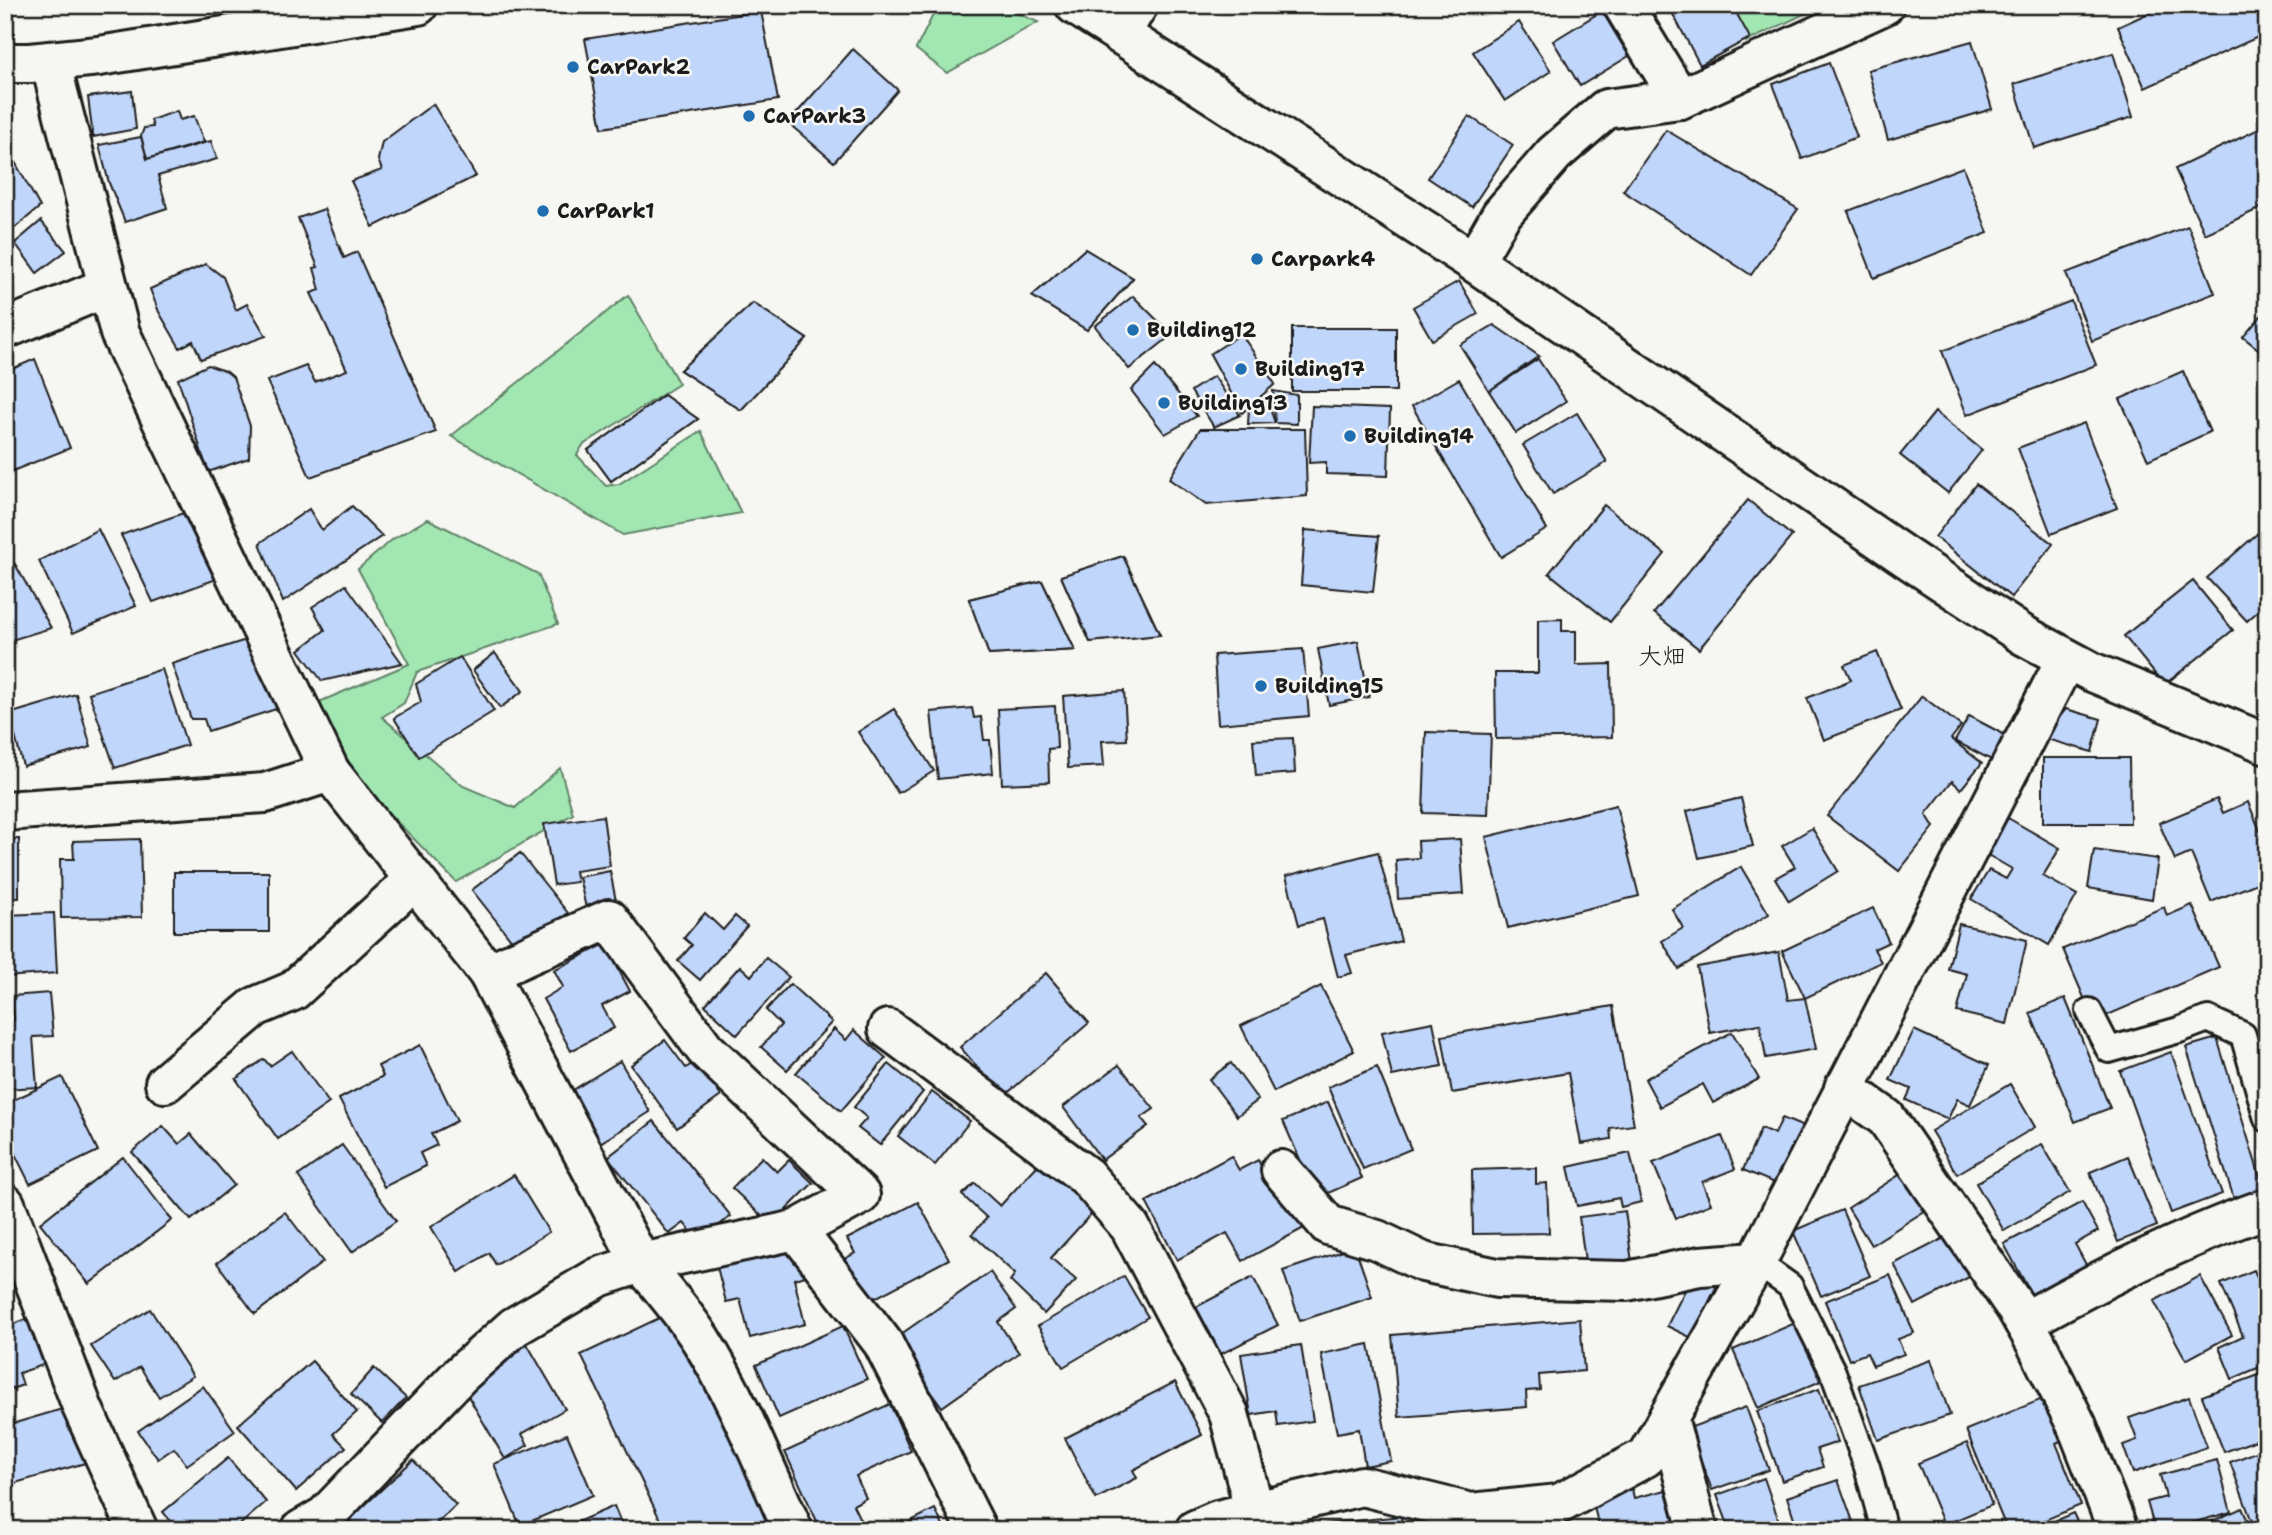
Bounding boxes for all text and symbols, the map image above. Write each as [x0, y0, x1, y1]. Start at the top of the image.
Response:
place label: CarPark2 [587, 53, 690, 81]
marker: CarPark2 [565, 59, 581, 75]
place label: CarPark3 [763, 102, 866, 130]
marker: CarPark3 [741, 108, 757, 124]
place label: CarPark1 [557, 197, 654, 225]
marker: CarPark1 [535, 203, 551, 219]
place label: Carpark4 [1271, 245, 1376, 273]
marker: Carpark4 [1249, 251, 1265, 267]
place label: Building12 [1147, 316, 1257, 344]
marker: Building12 [1125, 322, 1141, 338]
place label: Building17 [1255, 355, 1365, 383]
marker: Building17 [1233, 361, 1249, 377]
place label: Building13 [1178, 389, 1288, 417]
marker: Building13 [1156, 395, 1172, 411]
place label: Building14 [1364, 422, 1474, 450]
marker: Building14 [1342, 428, 1358, 444]
district label: 大畑 [1638, 640, 1686, 672]
place label: Building15 [1275, 672, 1384, 700]
marker: Building15 [1253, 678, 1269, 694]

